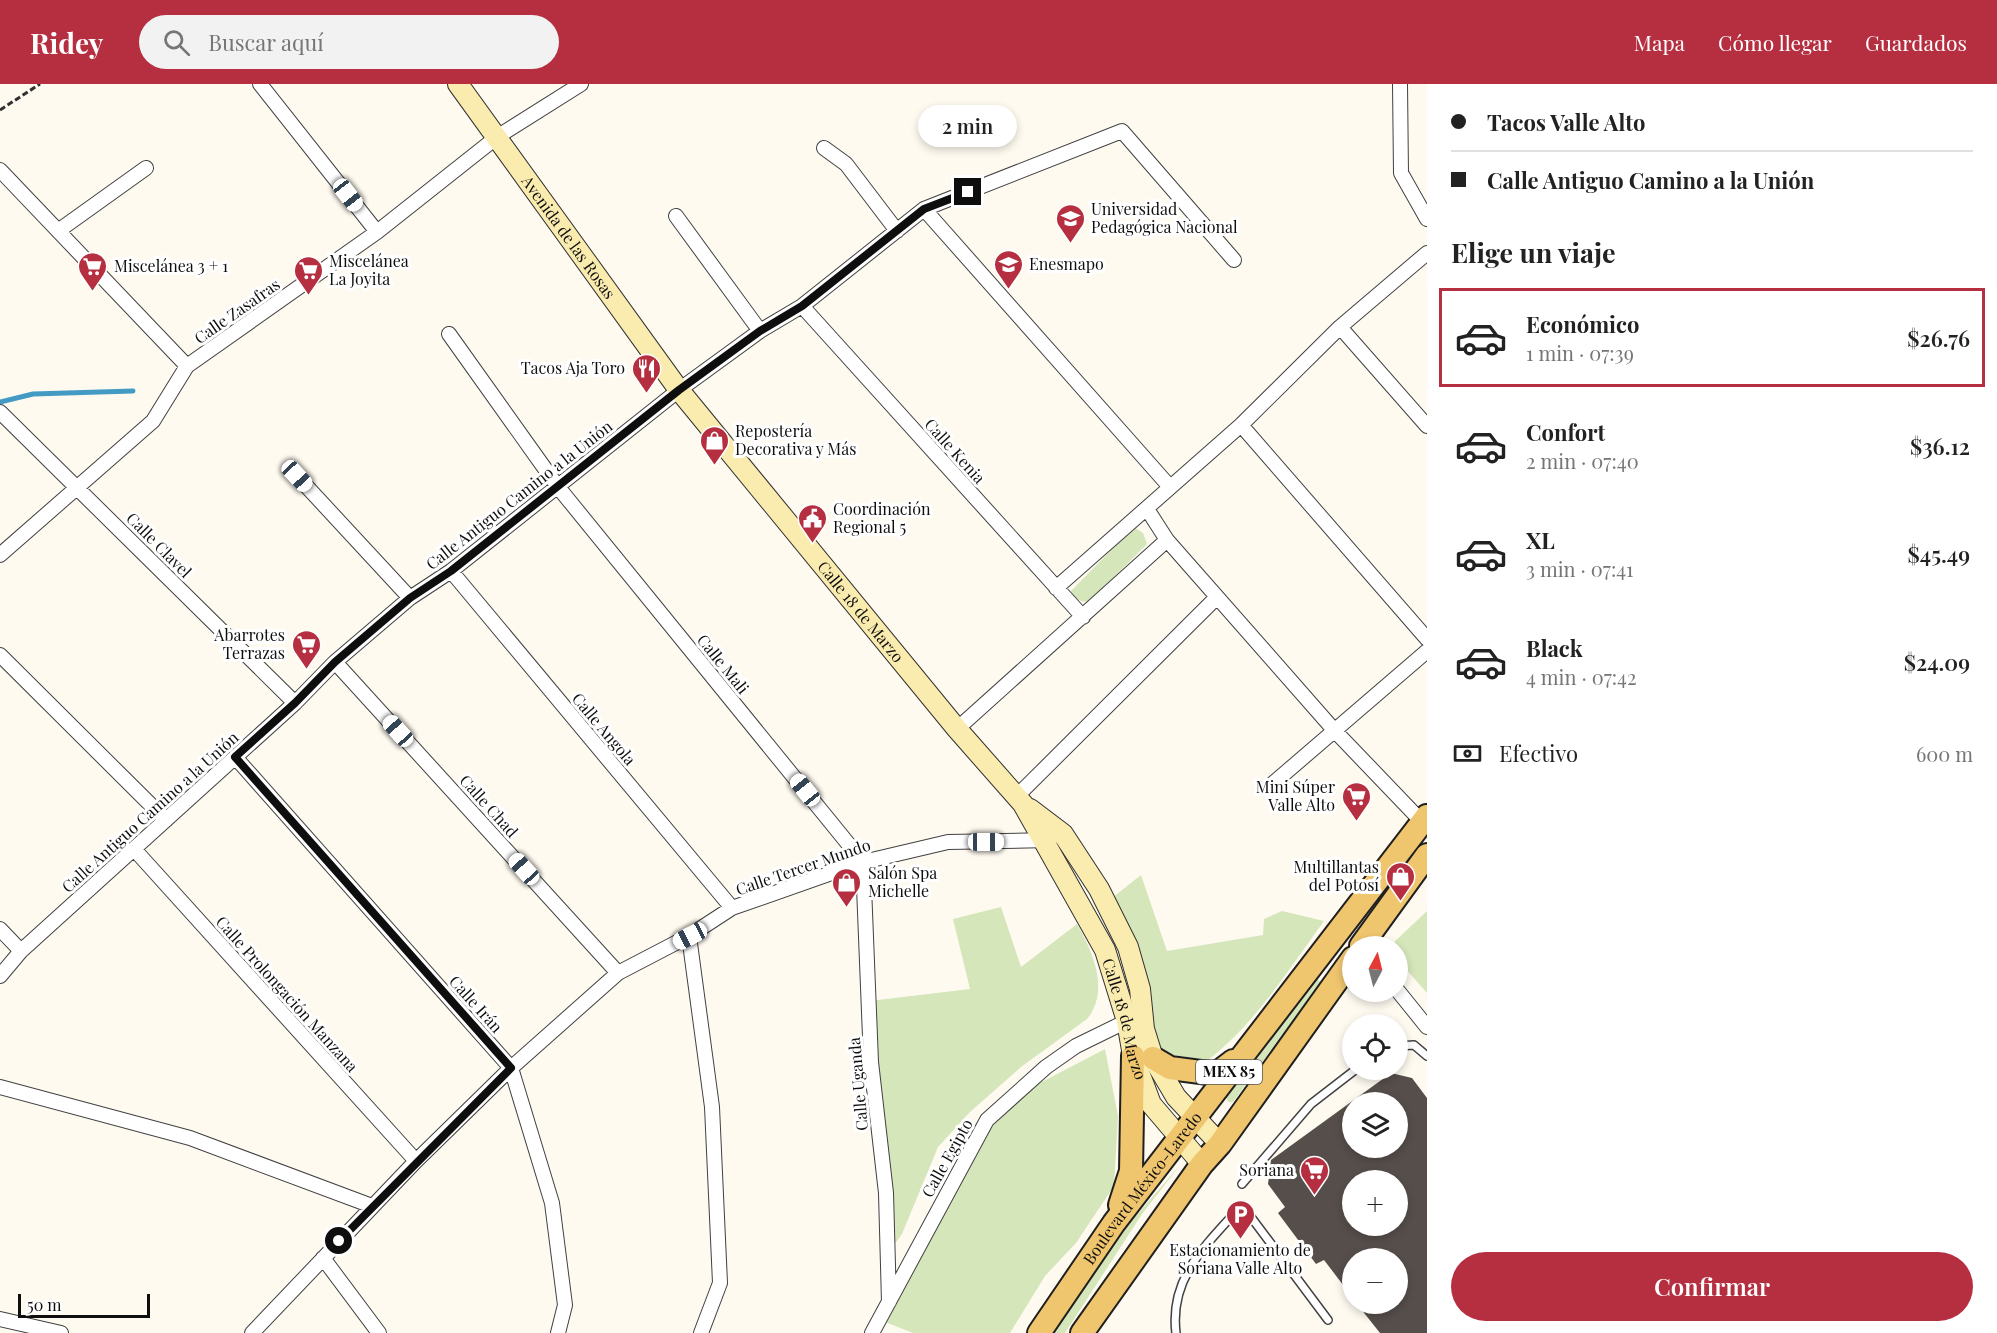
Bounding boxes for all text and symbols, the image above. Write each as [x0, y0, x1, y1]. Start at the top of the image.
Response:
search box [139, 15, 559, 69]
text: Ridey [30, 24, 103, 61]
icon: search [160, 26, 193, 59]
text: Buscar aquí [208, 27, 324, 57]
text: Mapa [1634, 28, 1685, 56]
text: Cómo llegar [1718, 28, 1832, 56]
text: Guardados [1865, 28, 1967, 56]
callout: 2 min [918, 105, 1018, 147]
text: Tacos Valle Alto [1487, 107, 1645, 137]
text: 2 min [942, 112, 993, 139]
text: Calle Antiguo Camino a la Unión [1487, 165, 1814, 195]
street label: Avenida de las Rosas [517, 170, 621, 303]
car [330, 175, 366, 215]
route end [954, 178, 981, 205]
place label: Universidad Pedagógica Nacional [1091, 198, 1238, 237]
school or university icon: Universidad Pedagógica Nacional [1054, 202, 1086, 244]
text: Elige un viaje [1451, 234, 1616, 270]
school or university icon: Enesmapo [992, 248, 1024, 290]
supermarket icon: Miscelánea 3 + 1 [77, 250, 109, 292]
place label: Miscelánea La Joyita [329, 250, 409, 289]
place label: Enesmapo [1029, 253, 1104, 274]
supermarket icon: Miscelánea La Joyita [292, 254, 324, 296]
place label: Miscelánea 3 + 1 [114, 255, 228, 276]
street label: Calle Zasafras [190, 273, 284, 348]
text: Económico [1526, 309, 1639, 339]
icon: car [1454, 311, 1508, 365]
text: $26.76 [1907, 323, 1970, 353]
text: 1 min · 07:39 [1526, 339, 1634, 366]
restaurant icon: Tacos Aja Toro [630, 352, 662, 394]
place label: Tacos Aja Toro [521, 357, 625, 378]
street label: Calle Kenia [921, 414, 990, 488]
street label: Calle Antiguo Camino a la Unión [421, 415, 617, 574]
text: Confort [1526, 417, 1605, 447]
icon: car [1454, 419, 1508, 473]
place label: Repostería Decorativa y Más [735, 420, 856, 459]
shop icon: Repostería Decorativa y Más [698, 424, 730, 466]
text: $36.12 [1910, 431, 1970, 461]
text: 2 min · 07:40 [1526, 447, 1639, 474]
car [278, 457, 316, 495]
place label: Coordinación Regional 5 [833, 498, 931, 537]
public building icon: Coordinación Regional 5 [796, 502, 828, 544]
street label: Calle Clavel [122, 508, 197, 582]
text: XL [1526, 525, 1555, 555]
icon: car [1454, 527, 1508, 581]
text: $45.49 [1908, 539, 1970, 569]
text: 3 min · 07:41 [1526, 555, 1634, 582]
street label: Calle 18 de Marzo [813, 556, 909, 666]
place label: Abarrotes Terrazas [213, 624, 285, 663]
supermarket icon: Abarrotes Terrazas [290, 628, 322, 670]
street label: Calle Mali [693, 629, 754, 698]
text: Black [1526, 633, 1583, 663]
icon: car [1454, 635, 1508, 689]
text: $24.09 [1904, 647, 1970, 677]
text: 4 min · 07:42 [1526, 663, 1637, 690]
street label: Calle Angola [568, 688, 641, 769]
car [379, 712, 417, 750]
street label: Calle Antiguo Camino a la Unión [57, 726, 243, 897]
icon: cash [1451, 737, 1484, 770]
text: Efectivo [1499, 738, 1578, 768]
text: 600 m [1916, 740, 1973, 767]
street label: Calle Chad [456, 770, 523, 842]
car [787, 770, 823, 810]
place label: Mini Súper Valle Alto [1256, 776, 1335, 815]
supermarket icon: Mini Súper Valle Alto [1340, 780, 1372, 822]
car [968, 833, 1004, 851]
street label: Calle Tercer Mundo [733, 834, 873, 899]
car [505, 850, 543, 888]
place label: Multillantas del Potosí [1294, 856, 1379, 895]
shop icon: Multillantas del Potosí [1384, 860, 1416, 902]
place label: Salón Spa Michelle [868, 862, 937, 901]
shop icon: Salón Spa Michelle [831, 866, 863, 908]
street label: Calle Prolongación Manzana [212, 911, 363, 1076]
car [670, 920, 710, 952]
north arrow [1342, 936, 1408, 1002]
map controls [1342, 936, 1408, 1314]
street label: Calle 18 de Marzo [1098, 956, 1152, 1083]
street label: Calle Irán [445, 971, 508, 1037]
button: locate [1342, 1014, 1408, 1080]
street label: Calle Uganda [843, 1036, 872, 1132]
road number: MEX 85 [1196, 1060, 1262, 1084]
button: layers [1342, 1092, 1408, 1158]
street label: Boulevard México-Laredo [1078, 1107, 1206, 1268]
street label: Calle Egipto [916, 1115, 977, 1201]
supermarket icon: Soriana [1299, 1154, 1331, 1196]
place label: Soriana [1239, 1159, 1294, 1180]
button: + [1342, 1170, 1408, 1236]
parking icon: Estacionamiento de Soriana Valle Alto [1224, 1198, 1256, 1240]
route start [325, 1227, 352, 1254]
place label: Estacionamiento de Soriana Valle Alto [1169, 1239, 1311, 1278]
button: − [1342, 1248, 1408, 1314]
button: Confirmar [1451, 1252, 1973, 1321]
scale bar [18, 1291, 150, 1318]
text: 50 m [27, 1294, 61, 1315]

